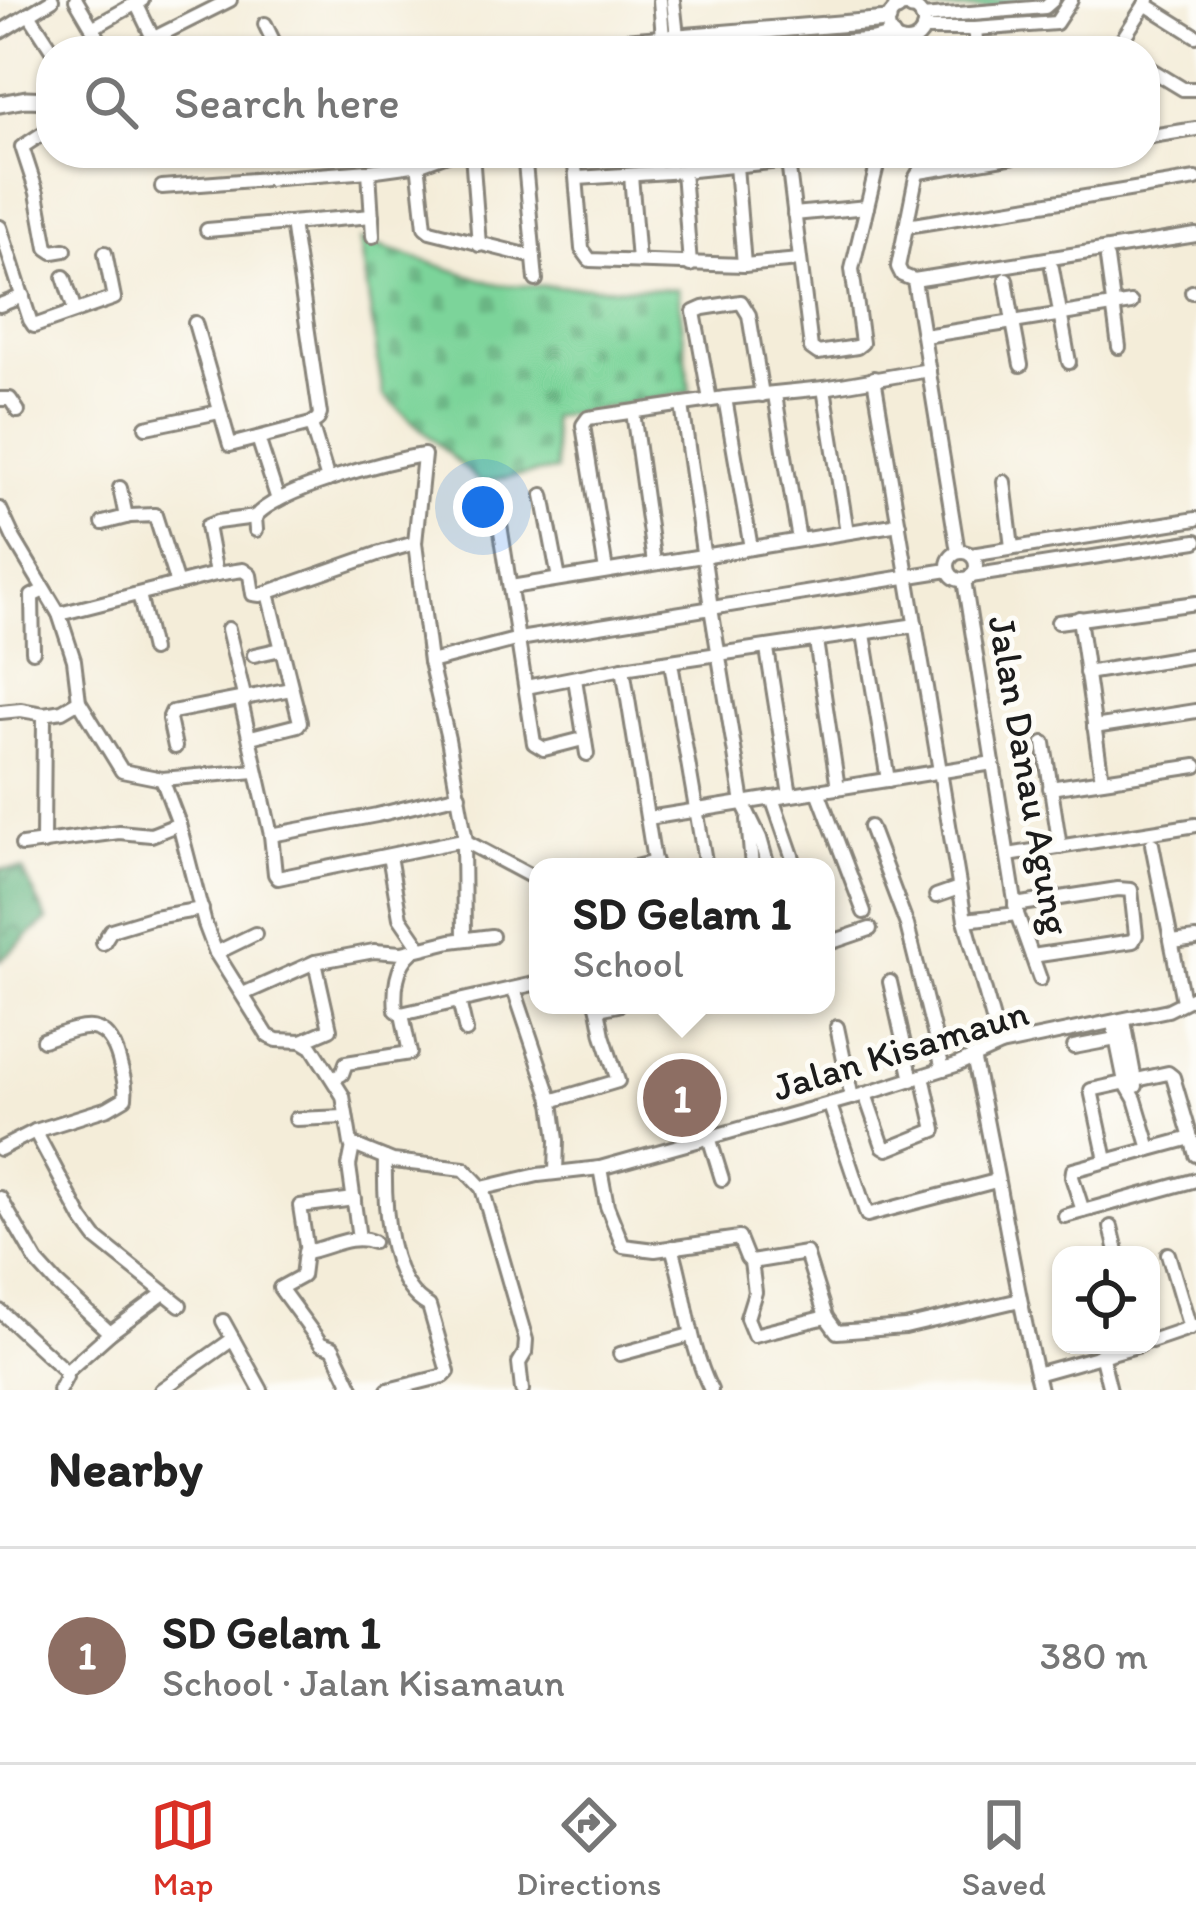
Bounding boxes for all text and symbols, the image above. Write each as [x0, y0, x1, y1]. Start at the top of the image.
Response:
search box [36, 36, 1160, 168]
icon: search [78, 69, 144, 135]
text: Search here [174, 75, 400, 129]
your location [453, 477, 513, 537]
street label: Jalan Danau Agung [978, 612, 1081, 938]
popup [529, 858, 835, 1014]
text: SD Gelam 1 [573, 886, 791, 940]
text: School [573, 940, 684, 987]
street label: Jalan Kisamaun [767, 988, 1034, 1111]
pin: 1 [643, 1053, 721, 1143]
map controls [1052, 1246, 1160, 1354]
button: locate [1052, 1246, 1160, 1354]
text: Nearby [48, 1438, 203, 1499]
text: SD Gelam 1 [162, 1605, 381, 1659]
text: 1 [78, 1632, 96, 1679]
text: 380 m [1040, 1632, 1148, 1679]
text: School · Jalan Kisamaun [162, 1659, 565, 1706]
tab: Map [150, 1792, 216, 1903]
tab: Directions [516, 1792, 661, 1903]
tab: Saved [962, 1792, 1046, 1903]

